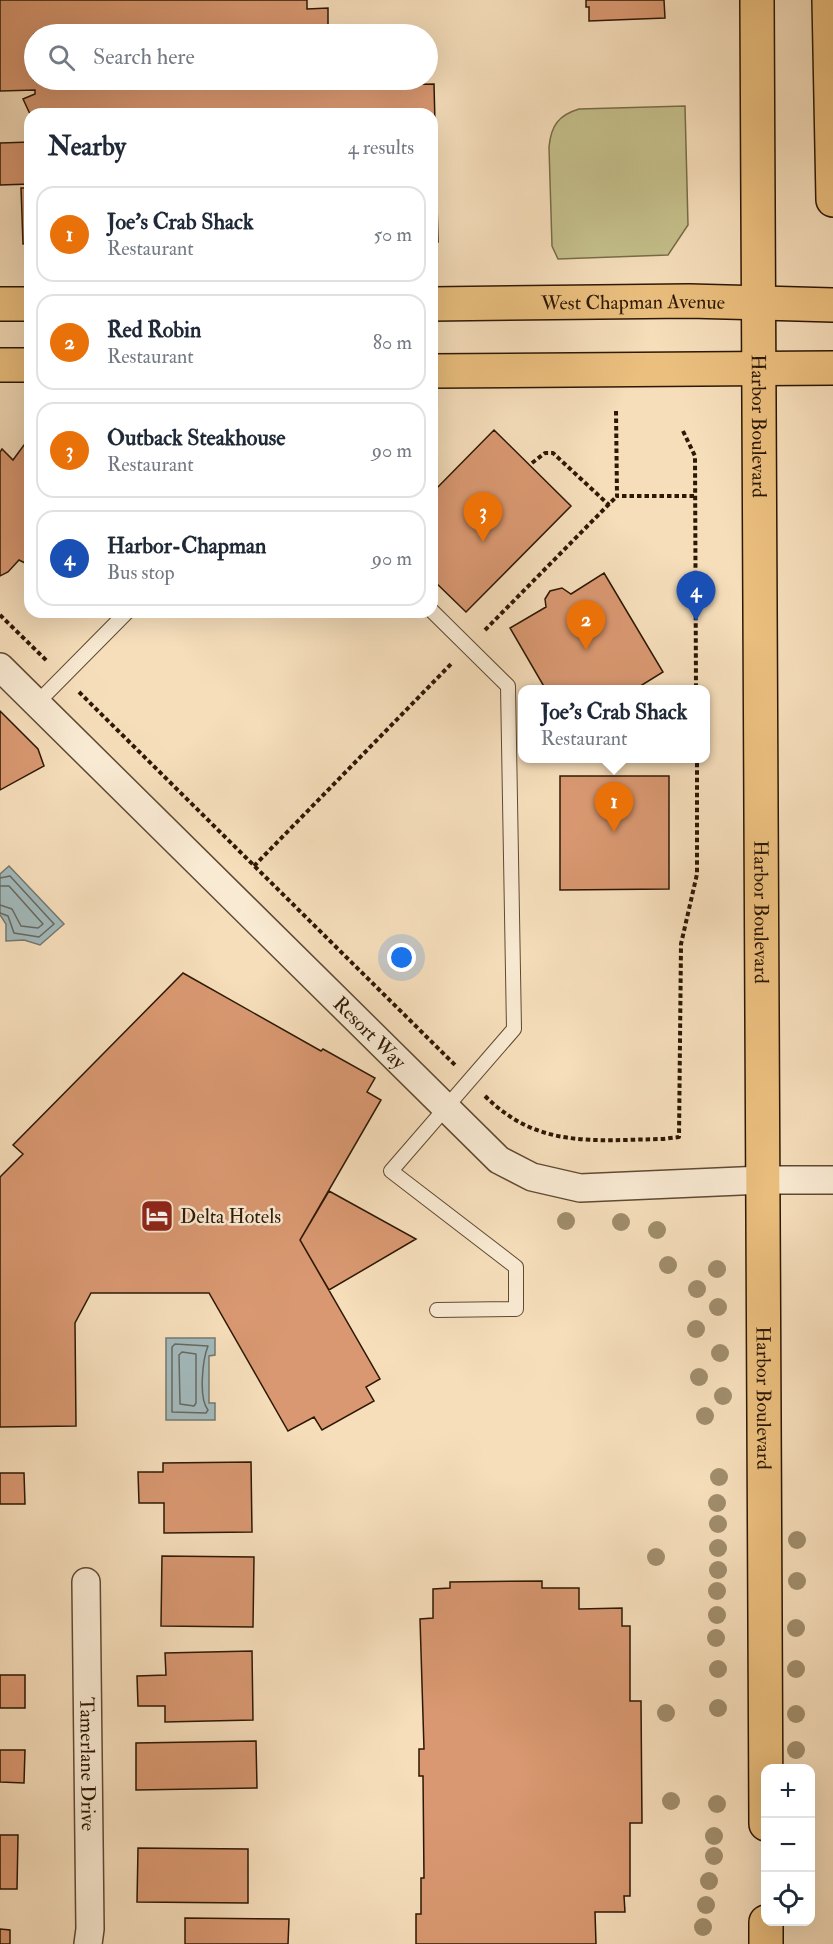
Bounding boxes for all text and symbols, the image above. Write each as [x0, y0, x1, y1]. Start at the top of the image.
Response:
search box [24, 24, 438, 90]
icon: search [45, 41, 78, 74]
text: Search here [93, 43, 195, 71]
text: Nearby [48, 131, 126, 163]
text: 4 results [348, 135, 414, 160]
text: Joe's Crab Shack [107, 208, 253, 236]
text: 1 [66, 222, 73, 247]
text: 50 m [373, 222, 412, 247]
text: Restaurant [107, 236, 194, 261]
street label: West Chapman Avenue [540, 289, 725, 316]
text: Red Robin [107, 316, 201, 344]
text: 2 [64, 330, 75, 355]
text: 80 m [373, 330, 412, 355]
text: Restaurant [107, 344, 194, 369]
street label: Harbor Boulevard [746, 354, 771, 498]
text: Outback Steakhouse [107, 424, 286, 452]
text: 3 [66, 438, 73, 463]
text: 90 m [372, 438, 412, 463]
text: Restaurant [107, 452, 194, 477]
pin: 3 [464, 492, 502, 542]
text: Harbor-Chapman [107, 532, 266, 560]
text: 4 [64, 546, 75, 571]
text: 90 m [372, 546, 412, 571]
text: Bus stop [107, 560, 175, 585]
pin: 4 [676, 572, 716, 621]
pin: 2 [566, 600, 606, 650]
popup [518, 685, 710, 763]
text: Joe's Crab Shack [541, 698, 687, 726]
text: Restaurant [541, 726, 628, 751]
pin: 1 [594, 782, 634, 832]
street label: Harbor Boulevard [748, 840, 774, 984]
your location [387, 943, 416, 972]
street label: Resort Way [328, 991, 412, 1075]
hotel icon: Delta Hotels [139, 1198, 175, 1234]
place label: Delta Hotels [180, 1204, 281, 1229]
street label: Harbor Boulevard [751, 1326, 776, 1470]
street label: Tamerlane Drive [74, 1697, 101, 1831]
map controls [761, 1764, 815, 1926]
button: + [761, 1764, 815, 1818]
button: − [761, 1818, 815, 1872]
button: locate [761, 1872, 815, 1926]

